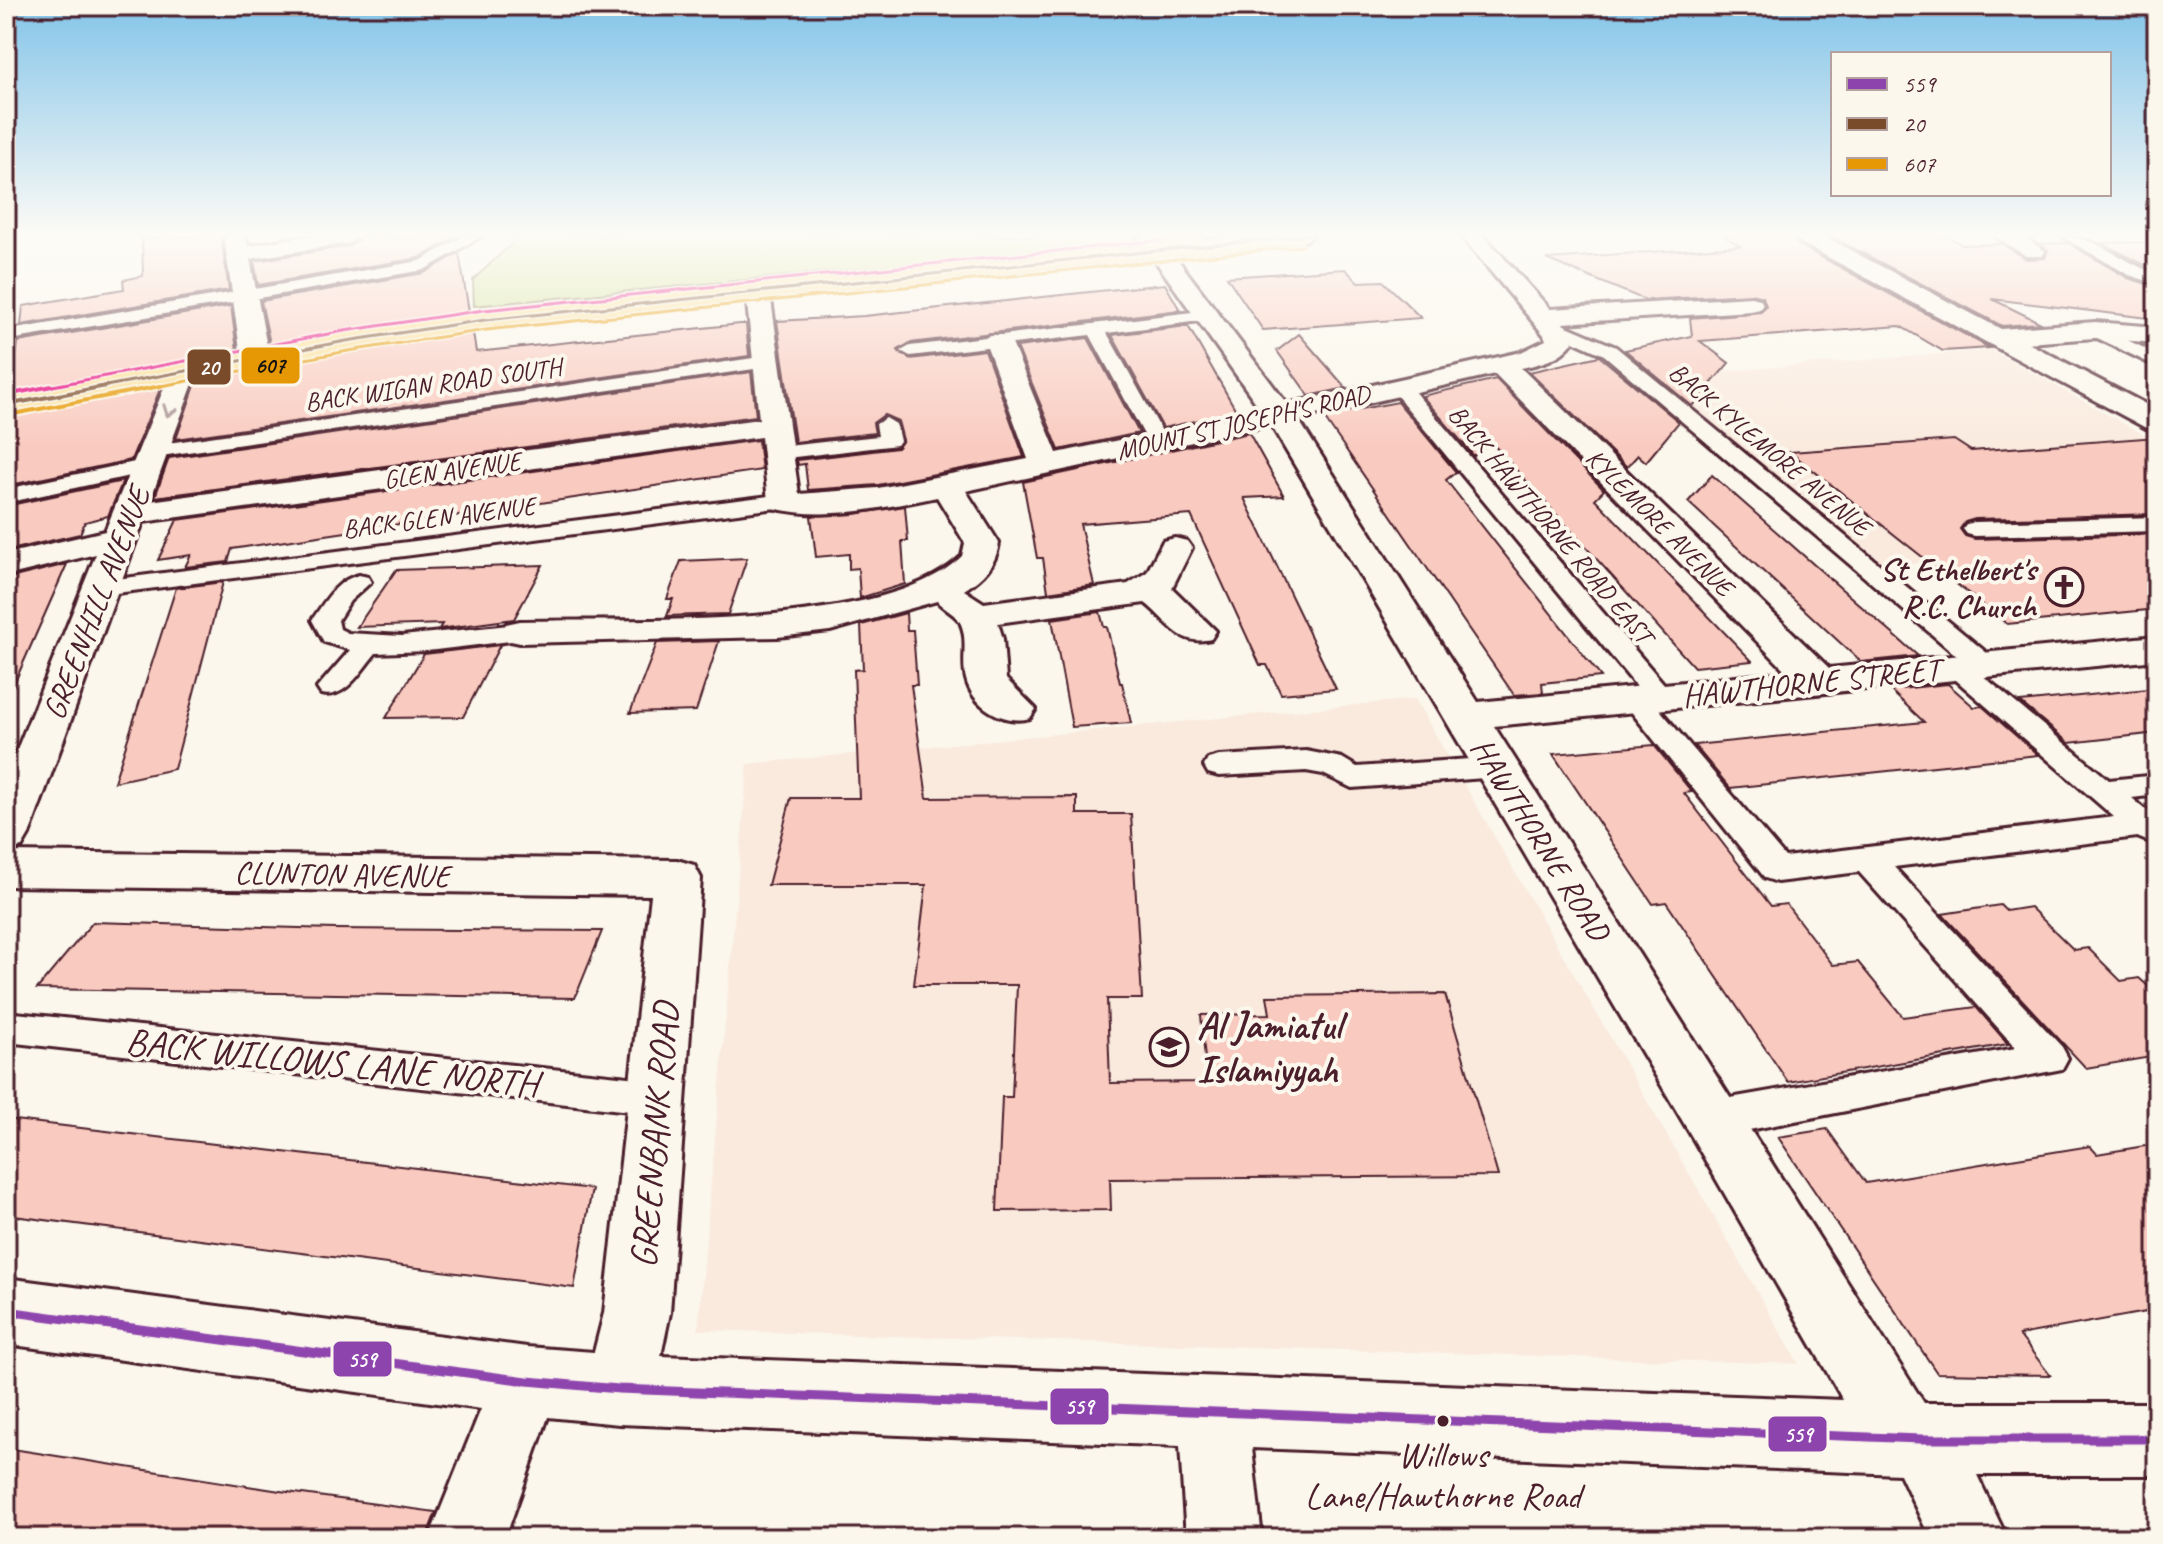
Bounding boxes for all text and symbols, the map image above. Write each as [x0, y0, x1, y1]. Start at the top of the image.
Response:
legend [1831, 52, 2111, 196]
text: 559 [1903, 69, 1938, 99]
text: 20 [1903, 109, 1927, 139]
text: 607 [1903, 149, 1937, 179]
line badge: 607 [240, 346, 301, 385]
line badge: 20 [186, 348, 232, 386]
street label: BACK WIGAN ROAD SOUTH [303, 350, 568, 419]
text: 607 [255, 352, 287, 380]
text: 20 [199, 354, 221, 382]
street label: BACK KYLEMORE AVENUE [1662, 355, 1880, 545]
street label: MOUNT ST JOSEPH'S ROAD [1113, 377, 1376, 468]
street label: BACK HAWTHORNE ROAD EAST [1441, 398, 1663, 654]
one-way arrow [162, 403, 179, 417]
street label: KYLEMORE AVENUE [1579, 442, 1743, 605]
street label: GLEN AVENUE [381, 444, 526, 496]
street label: GREENHILL AVENUE [33, 478, 161, 725]
street label: BACK GLEN AVENUE [341, 489, 541, 546]
place label: St Ethelbert's R.C. Church [1880, 549, 2039, 627]
church icon: St Ethelbert's R.C. Church [2043, 566, 2085, 608]
street label: HAWTHORNE STREET [1680, 648, 1948, 716]
street label: HAWTHORNE ROAD [1462, 730, 1621, 950]
street label: CLUNTON AVENUE [234, 852, 454, 897]
street label: GREENBANK ROAD [619, 997, 690, 1270]
place label: Al Jamiatul Islamiyyah [1197, 1002, 1349, 1093]
street label: BACK WILLOWS LANE NORTH [124, 1017, 546, 1108]
school or university icon: Al Jamiatul Islamiyyah [1148, 1026, 1190, 1068]
line badge: 559 [332, 1340, 393, 1378]
text: 559 [348, 1346, 379, 1374]
line badge: 559 [1049, 1387, 1110, 1426]
text: 559 [1065, 1393, 1096, 1421]
marker: Willows Lane/Hawthorne Road [1435, 1413, 1451, 1429]
line badge: 559 [1767, 1415, 1828, 1453]
text: 559 [1784, 1421, 1815, 1449]
place label: Willows Lane/Hawthorne Road [1305, 1432, 1586, 1519]

